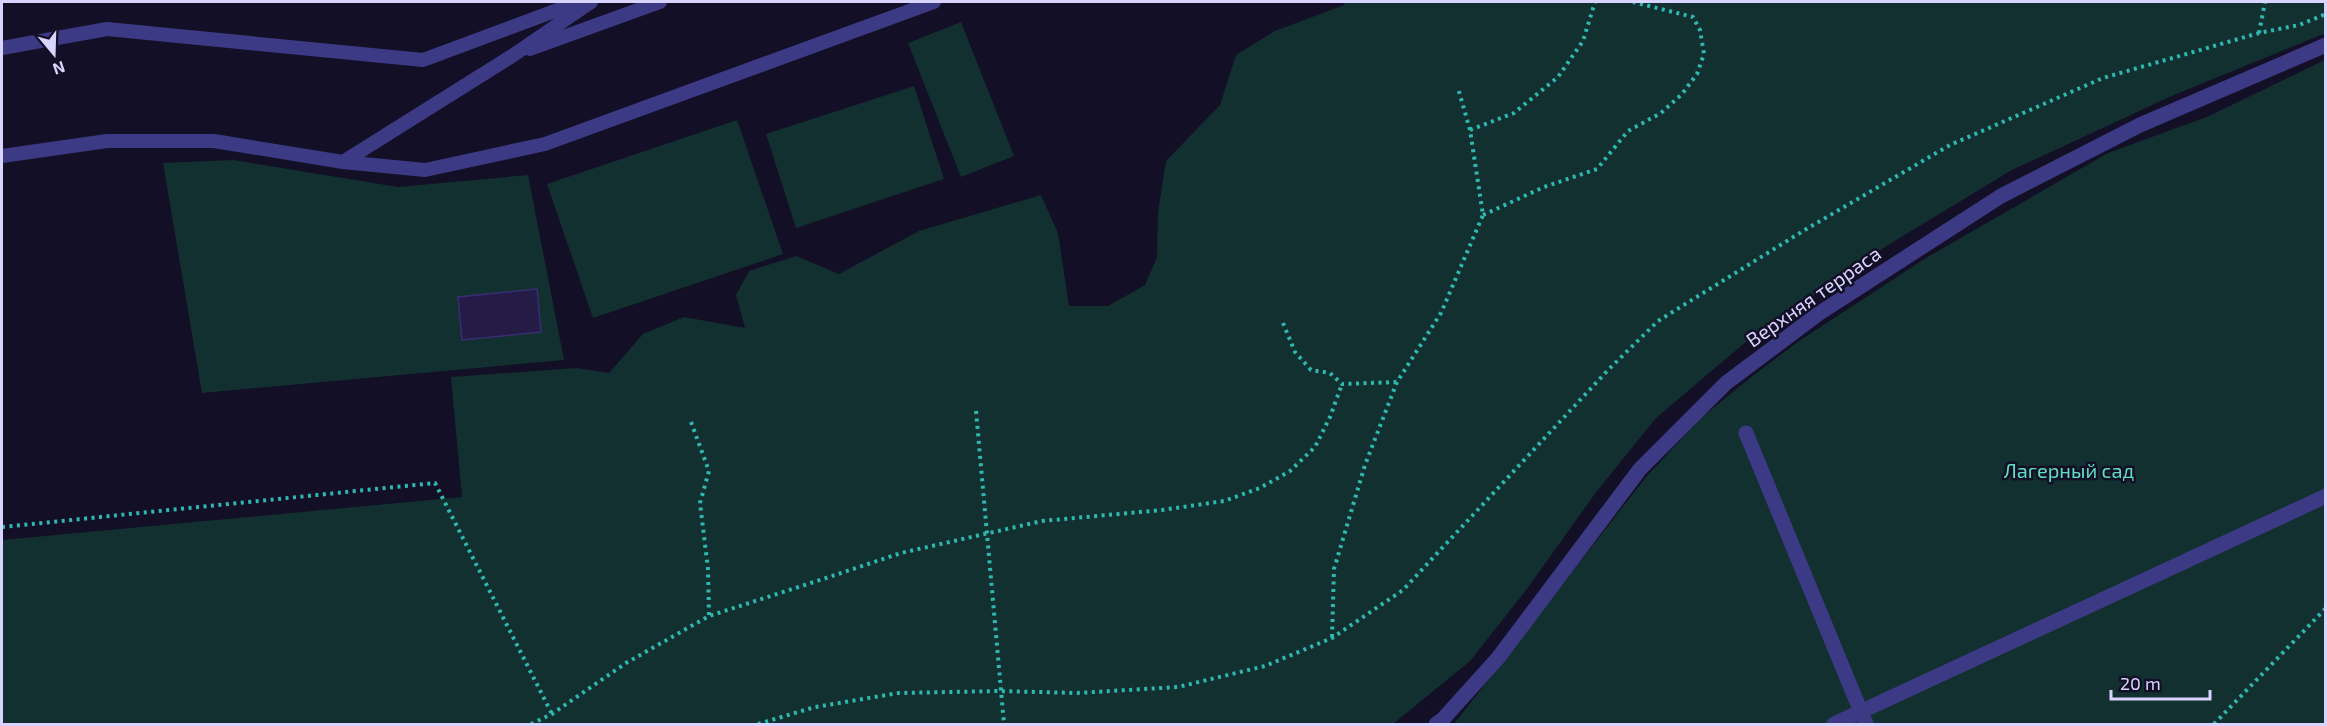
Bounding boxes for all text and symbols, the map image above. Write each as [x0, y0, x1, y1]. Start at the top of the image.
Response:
north arrow [24, 24, 84, 84]
text: N [50, 58, 68, 80]
street label: Верхняя терраса [1741, 241, 1885, 351]
park label: Лагерный сад [2004, 458, 2134, 482]
scale bar [2111, 663, 2210, 701]
text: 20 m [2120, 672, 2161, 694]

